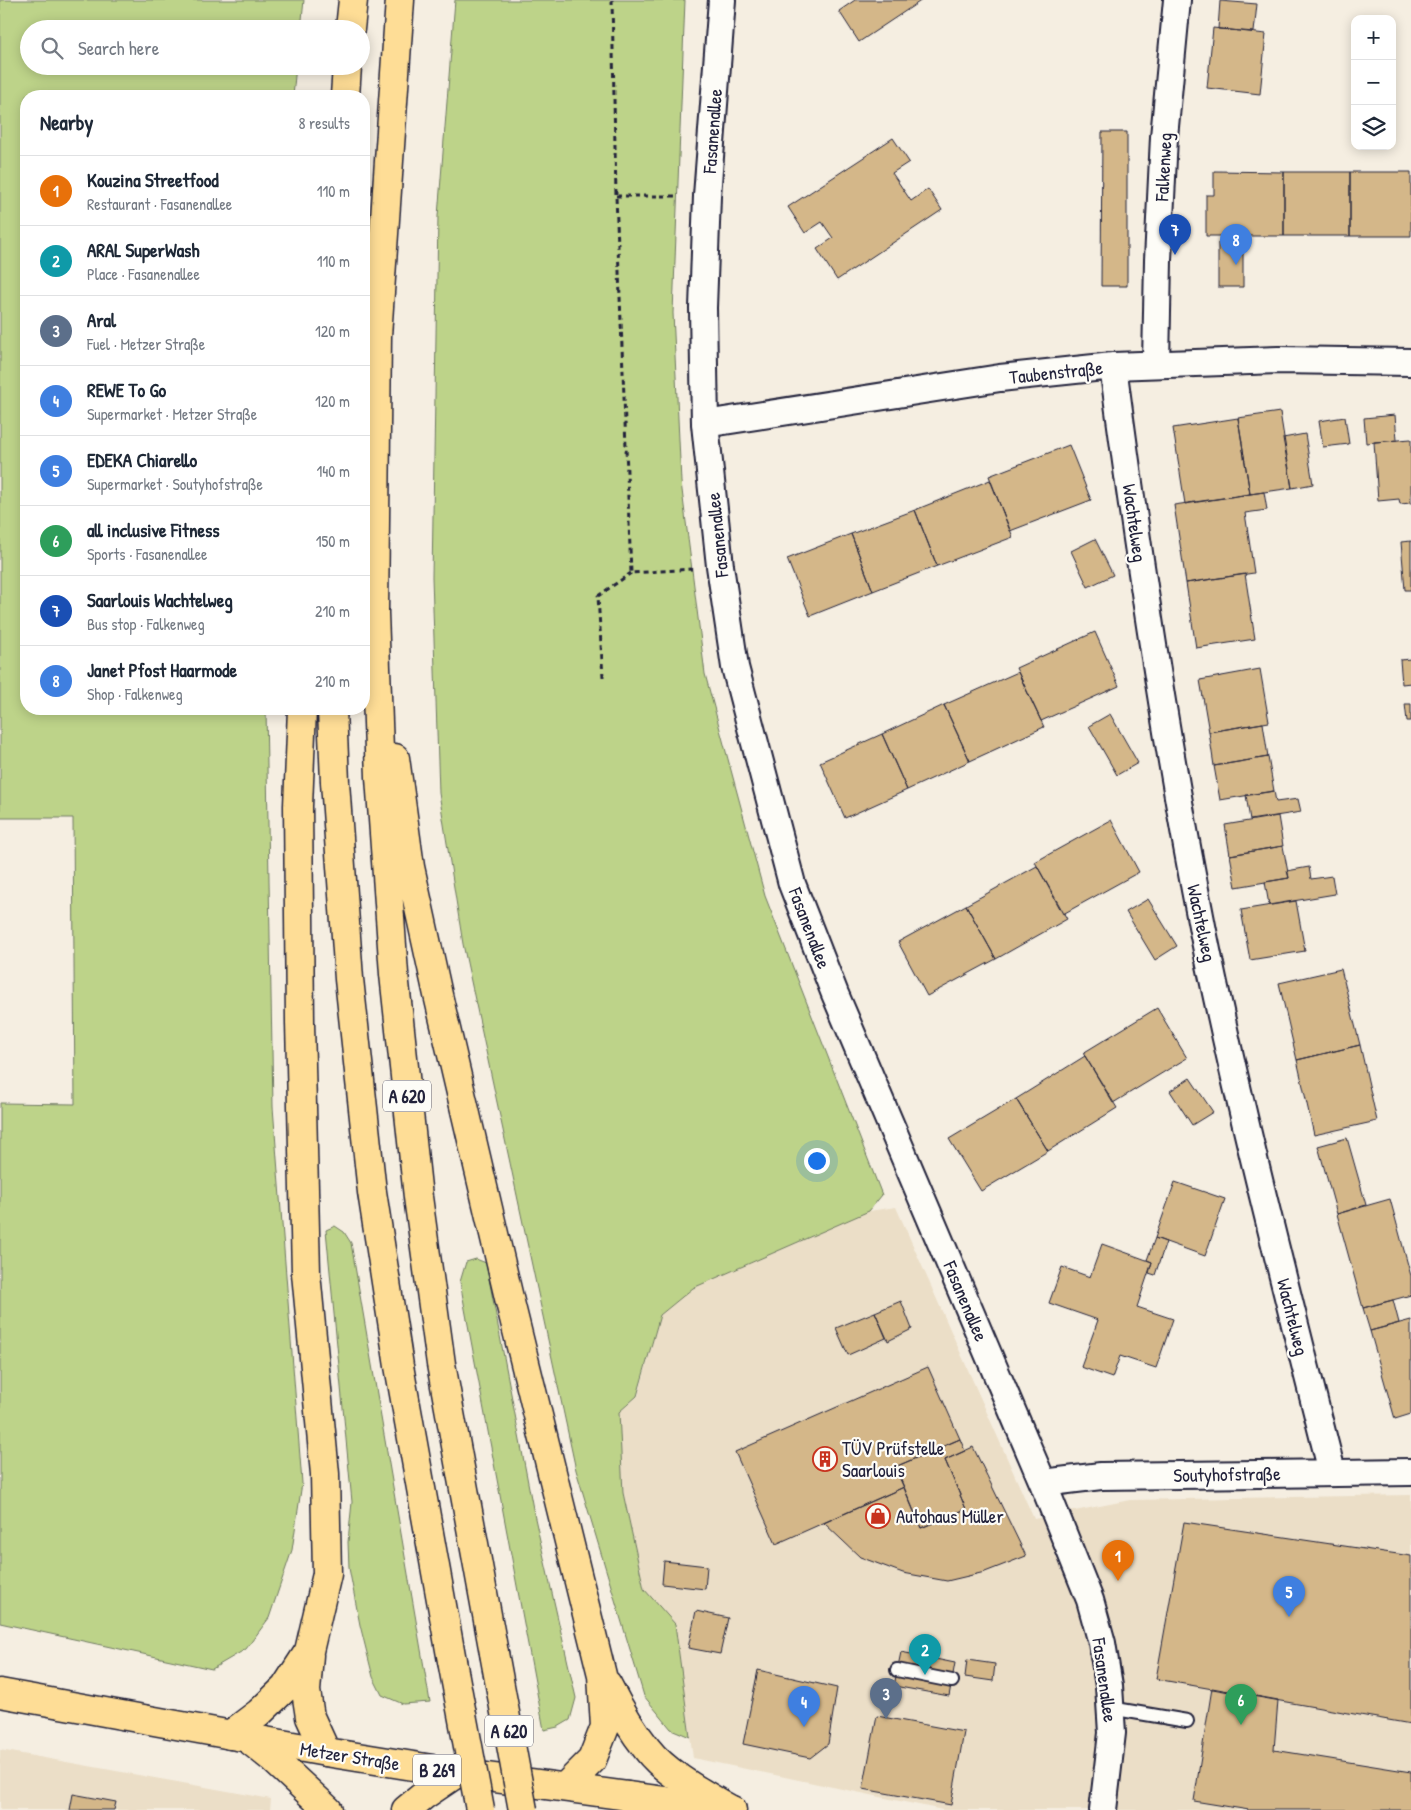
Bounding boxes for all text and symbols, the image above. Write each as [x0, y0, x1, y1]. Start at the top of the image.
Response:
map controls [1351, 15, 1396, 150]
button: + [1351, 15, 1396, 60]
search box [20, 20, 370, 75]
icon: search [38, 34, 66, 62]
text: Search here [78, 35, 159, 61]
button: − [1351, 60, 1396, 105]
street label: Fasanenallee [696, 87, 728, 175]
button: layers [1351, 105, 1396, 150]
text: Nearby [40, 108, 93, 137]
text: 8 results [298, 112, 350, 134]
street label: Falkenweg [1148, 132, 1178, 203]
text: Kouzina Streetfood [87, 167, 219, 193]
text: 1 [53, 180, 59, 202]
text: 110 m [317, 180, 350, 202]
text: Restaurant · Fasanenallee [87, 193, 232, 215]
pin: 7 [1159, 214, 1191, 255]
pin: 8 [1220, 224, 1252, 265]
text: ARAL SuperWash [87, 237, 199, 263]
text: 2 [52, 250, 60, 272]
text: 110 m [317, 250, 350, 272]
text: Place · Fasanenallee [87, 263, 200, 285]
text: Aral [87, 307, 116, 333]
text: 3 [52, 320, 60, 342]
text: 120 m [315, 320, 350, 342]
text: Fuel · Metzer Straße [87, 333, 205, 355]
street label: Taubenstraße [1008, 354, 1105, 390]
text: REWE To Go [87, 377, 166, 403]
text: 4 [53, 390, 59, 412]
text: 120 m [315, 390, 350, 412]
text: Supermarket · Metzer Straße [87, 403, 257, 425]
text: EDEKA Chiarello [87, 447, 197, 473]
text: 5 [53, 460, 59, 482]
text: 140 m [316, 460, 350, 482]
text: Supermarket · Soutyhofstraße [87, 473, 263, 495]
street label: Wachtelweg [1117, 482, 1153, 564]
street label: Fasanenallee [700, 491, 734, 580]
text: all inclusive Fitness [87, 517, 220, 543]
text: 6 [53, 530, 59, 552]
text: 150 m [316, 530, 350, 552]
text: Sports · Fasanenallee [87, 543, 207, 565]
text: Saarlouis Wachtelweg [87, 587, 233, 613]
text: 7 [52, 600, 60, 622]
text: 210 m [315, 600, 350, 622]
text: Bus stop · Falkenweg [87, 613, 205, 635]
text: Janet Pfost Haarmode [87, 657, 237, 683]
text: 8 [53, 670, 59, 692]
text: 210 m [315, 670, 350, 692]
text: Shop · Falkenweg [87, 683, 183, 705]
street label: Wachtelweg [1181, 882, 1223, 964]
street label: Fasanenallee [782, 883, 837, 973]
road number: A 620 [383, 1080, 431, 1112]
your location [804, 1148, 830, 1174]
street label: Fasanenallee [937, 1256, 995, 1346]
street label: Wachtelweg [1271, 1276, 1315, 1358]
place label: TÜV Prüfstelle Saarlouis [842, 1435, 945, 1483]
building icon: TÜV Prüfstelle Saarlouis [812, 1446, 838, 1472]
street label: Soutyhofstraße [1173, 1460, 1281, 1488]
shop icon: Autohaus Müller [865, 1503, 891, 1529]
place label: Autohaus Müller [896, 1503, 1004, 1529]
pin: 1 [1102, 1540, 1134, 1581]
pin: 5 [1273, 1576, 1305, 1617]
pin: 2 [909, 1634, 941, 1675]
street label: Fasanenallee [1086, 1635, 1124, 1724]
pin: 3 [870, 1678, 902, 1719]
pin: 6 [1225, 1684, 1257, 1725]
pin: 4 [788, 1686, 820, 1727]
road number: A 620 [485, 1715, 533, 1746]
street label: Metzer Straße [298, 1735, 402, 1777]
road number: B 269 [413, 1754, 461, 1786]

